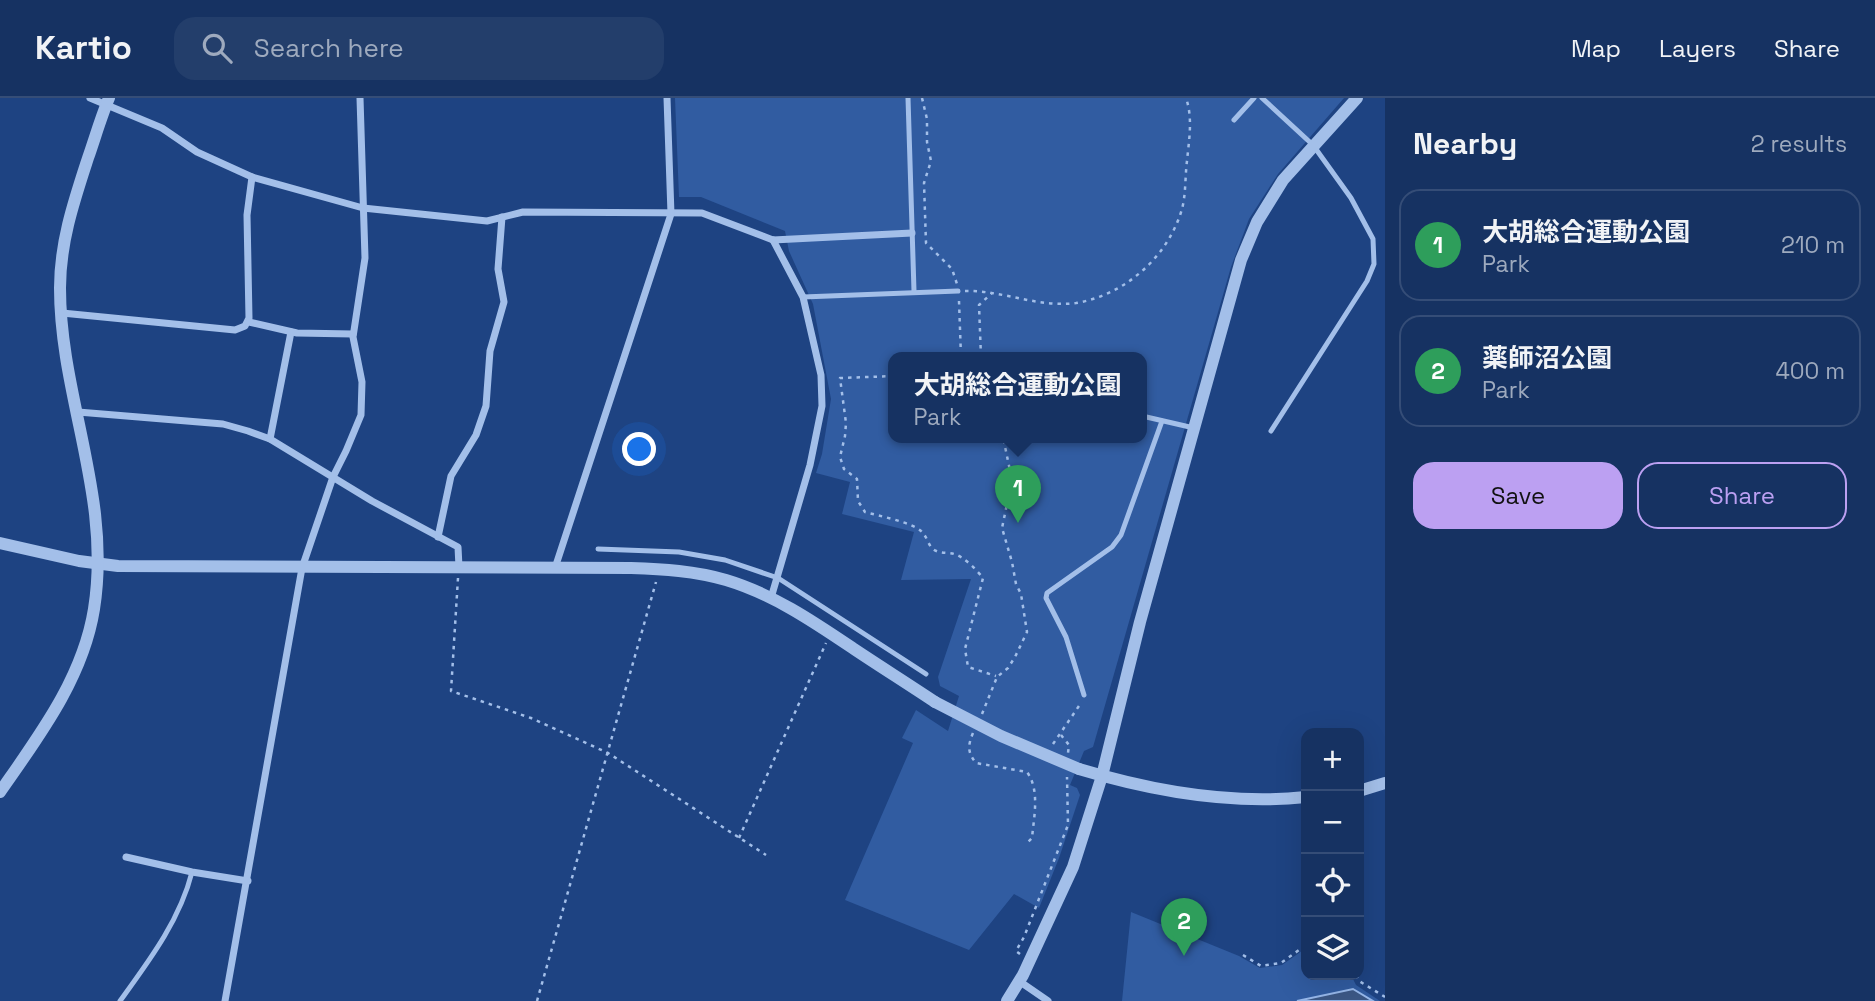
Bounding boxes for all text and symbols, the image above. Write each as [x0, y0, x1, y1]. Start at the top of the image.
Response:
search box [174, 17, 664, 80]
text: Kartio [35, 27, 132, 69]
icon: search [198, 29, 236, 67]
text: Search here [254, 31, 404, 65]
text: Map [1571, 33, 1621, 64]
text: Layers [1659, 33, 1736, 64]
text: Share [1774, 33, 1840, 64]
text: Nearby [1413, 124, 1517, 163]
text: 2 results [1751, 129, 1847, 159]
text: 大胡総合運動公園 [1482, 215, 1690, 249]
text: 1 [1433, 230, 1443, 260]
text: 210 m [1781, 230, 1845, 260]
text: Park [1482, 249, 1530, 279]
text: 薬師沼公園 [1482, 341, 1612, 375]
popup [888, 352, 1147, 443]
text: 2 [1431, 356, 1445, 386]
text: 400 m [1775, 356, 1845, 386]
text: 大胡総合運動公園 [913, 368, 1122, 402]
text: Park [1482, 375, 1530, 405]
text: Park [913, 402, 961, 432]
your location [622, 432, 656, 466]
button: Save [1413, 462, 1623, 529]
button: Share [1637, 462, 1847, 529]
pin: 1 [995, 465, 1041, 523]
map controls [1301, 728, 1364, 980]
button: + [1301, 728, 1364, 791]
button: − [1301, 791, 1364, 854]
button: locate [1301, 854, 1364, 917]
pin: 2 [1161, 898, 1207, 956]
button: layers [1301, 917, 1364, 980]

